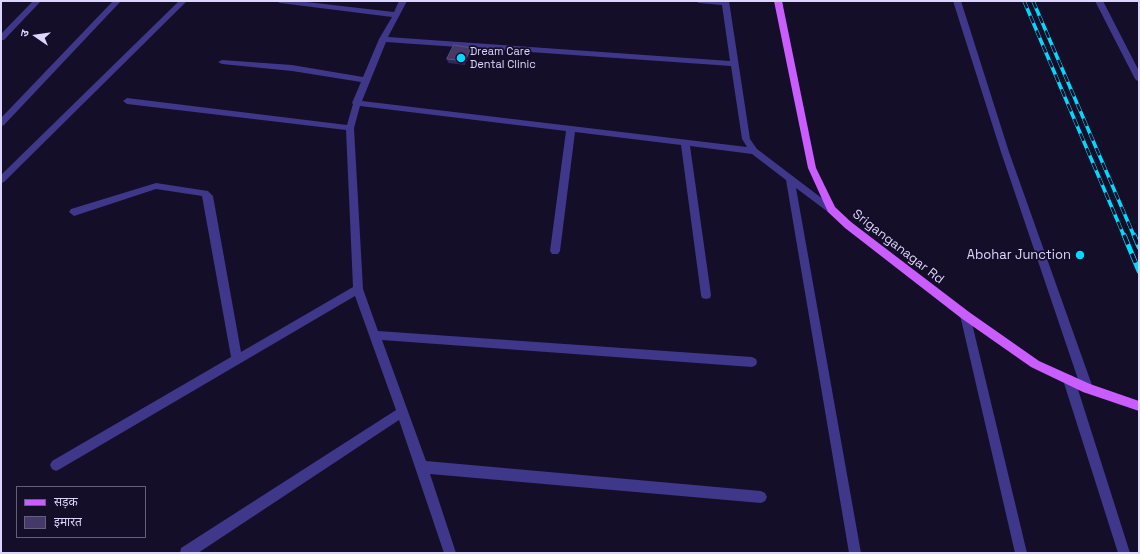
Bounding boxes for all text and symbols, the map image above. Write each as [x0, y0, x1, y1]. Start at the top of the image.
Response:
north arrow [16, 16, 56, 56]
text: उ [17, 29, 32, 38]
place label: Dream Care Dental Clinic [470, 45, 536, 71]
marker: Dream Care Dental Clinic [455, 52, 467, 64]
street label: Sriganganagar Rd [849, 207, 947, 287]
place label: Abohar Junction [967, 247, 1071, 263]
marker: Abohar Junction [1074, 249, 1086, 261]
legend [16, 486, 146, 538]
text: सड़क [54, 494, 78, 510]
text: इमारत [54, 514, 82, 530]

